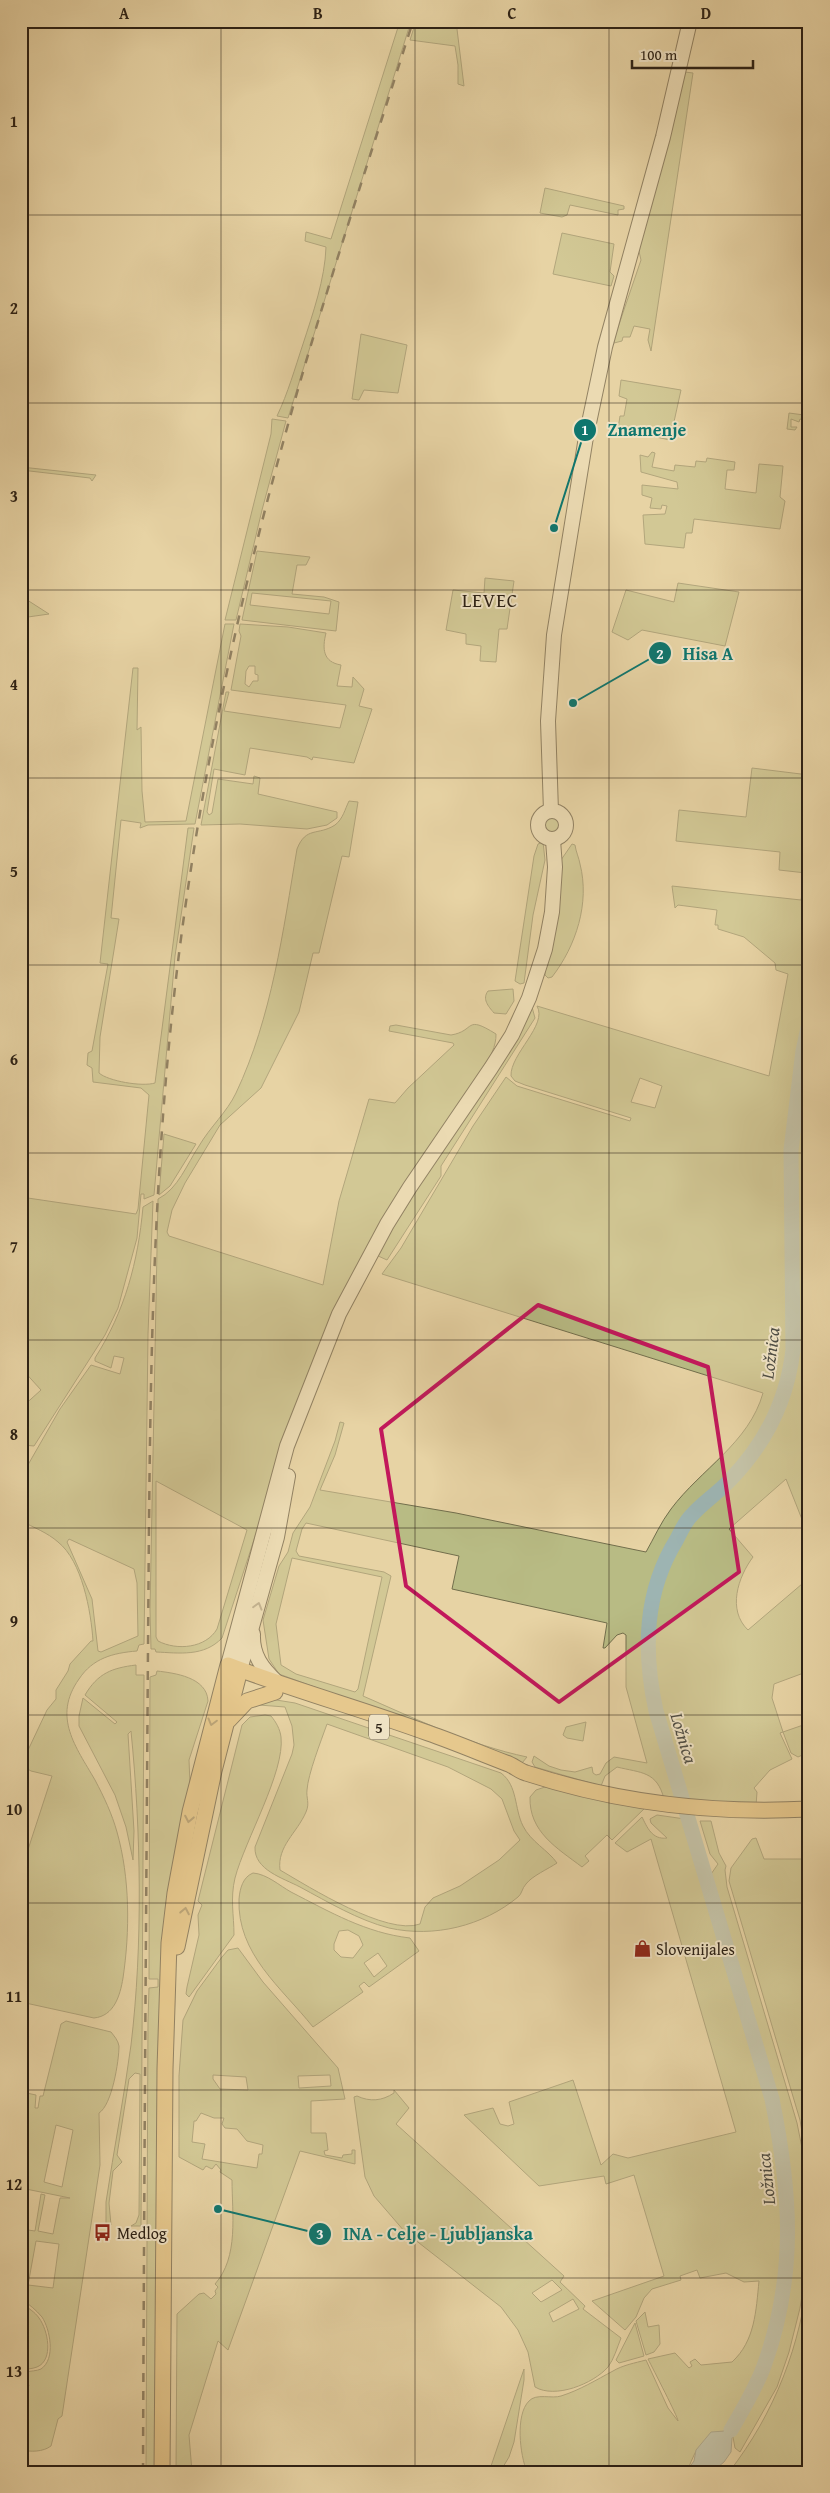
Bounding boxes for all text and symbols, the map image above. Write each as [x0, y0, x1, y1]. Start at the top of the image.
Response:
text: A [119, 1, 130, 25]
text: B [313, 1, 323, 25]
text: C [507, 1, 517, 25]
text: D [701, 1, 711, 25]
scale bar [632, 38, 754, 70]
text: 100 m [640, 44, 678, 65]
text: 1 [10, 109, 18, 133]
text: 2 [10, 296, 18, 320]
callout: Znamenje [573, 413, 697, 446]
text: Znamenje [608, 416, 687, 443]
text: 1 [581, 419, 589, 440]
text: 3 [10, 484, 18, 508]
district label: LEVEC [462, 586, 518, 614]
callout: Hisa A [648, 637, 743, 670]
text: Hisa A [683, 640, 734, 667]
text: 2 [656, 643, 664, 664]
text: 4 [10, 672, 18, 696]
text: 5 [10, 859, 18, 883]
text: 6 [10, 1047, 18, 1071]
text: 7 [10, 1234, 18, 1258]
water label: Ložnica [753, 1325, 787, 1381]
text: 8 [10, 1422, 18, 1446]
one-way arrow [253, 1602, 263, 1611]
text: 9 [10, 1609, 18, 1633]
water label: Ložnica [663, 1708, 705, 1768]
road number: 5 [369, 1714, 389, 1740]
one-way arrow [207, 1718, 218, 1726]
text: 10 [6, 1797, 22, 1821]
one-way arrow [184, 1814, 194, 1823]
one-way arrow [179, 1906, 190, 1915]
place label: Slovenijales [656, 1937, 735, 1961]
shop icon: Slovenijales [632, 1939, 652, 1959]
text: 11 [6, 1984, 22, 2008]
water label: Ložnica [750, 2151, 782, 2207]
text: 12 [6, 2172, 22, 2196]
callout: INA - Celje - Ljubljanska [308, 2218, 543, 2251]
text: INA - Celje - Ljubljanska [343, 2220, 534, 2247]
place label: Medlog [117, 2221, 167, 2245]
bus stop icon: Medlog [93, 2223, 113, 2243]
text: 3 [316, 2223, 324, 2244]
text: 13 [6, 2359, 22, 2383]

